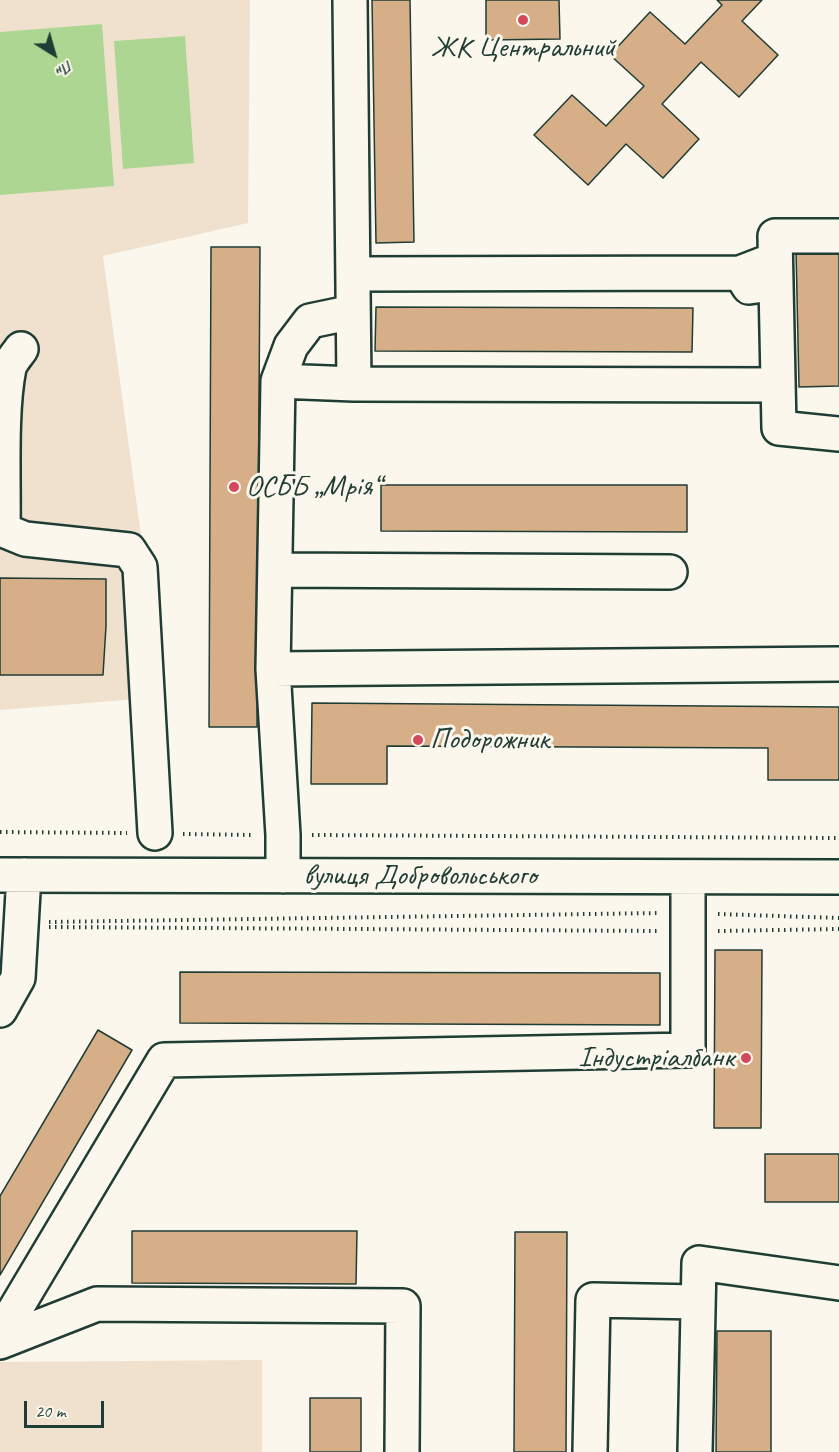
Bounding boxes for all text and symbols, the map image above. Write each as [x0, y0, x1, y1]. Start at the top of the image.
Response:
marker: ЖК Центральний [516, 13, 530, 27]
north arrow [24, 24, 84, 84]
place label: ЖК Центральний [431, 30, 615, 66]
text: Пн [52, 55, 78, 81]
place label: ОСББ „Мрія“ [246, 469, 380, 505]
marker: ОСББ „Мрія“ [227, 480, 241, 494]
place label: Подорожник [430, 722, 549, 758]
marker: Подорожник [411, 733, 425, 747]
street label: вулиця Добровольського [303, 858, 537, 894]
place label: Індустріалбанк [578, 1040, 734, 1076]
marker: Індустріалбанк [739, 1051, 753, 1065]
scale bar [27, 1389, 106, 1427]
text: 20 m [35, 1400, 66, 1422]

